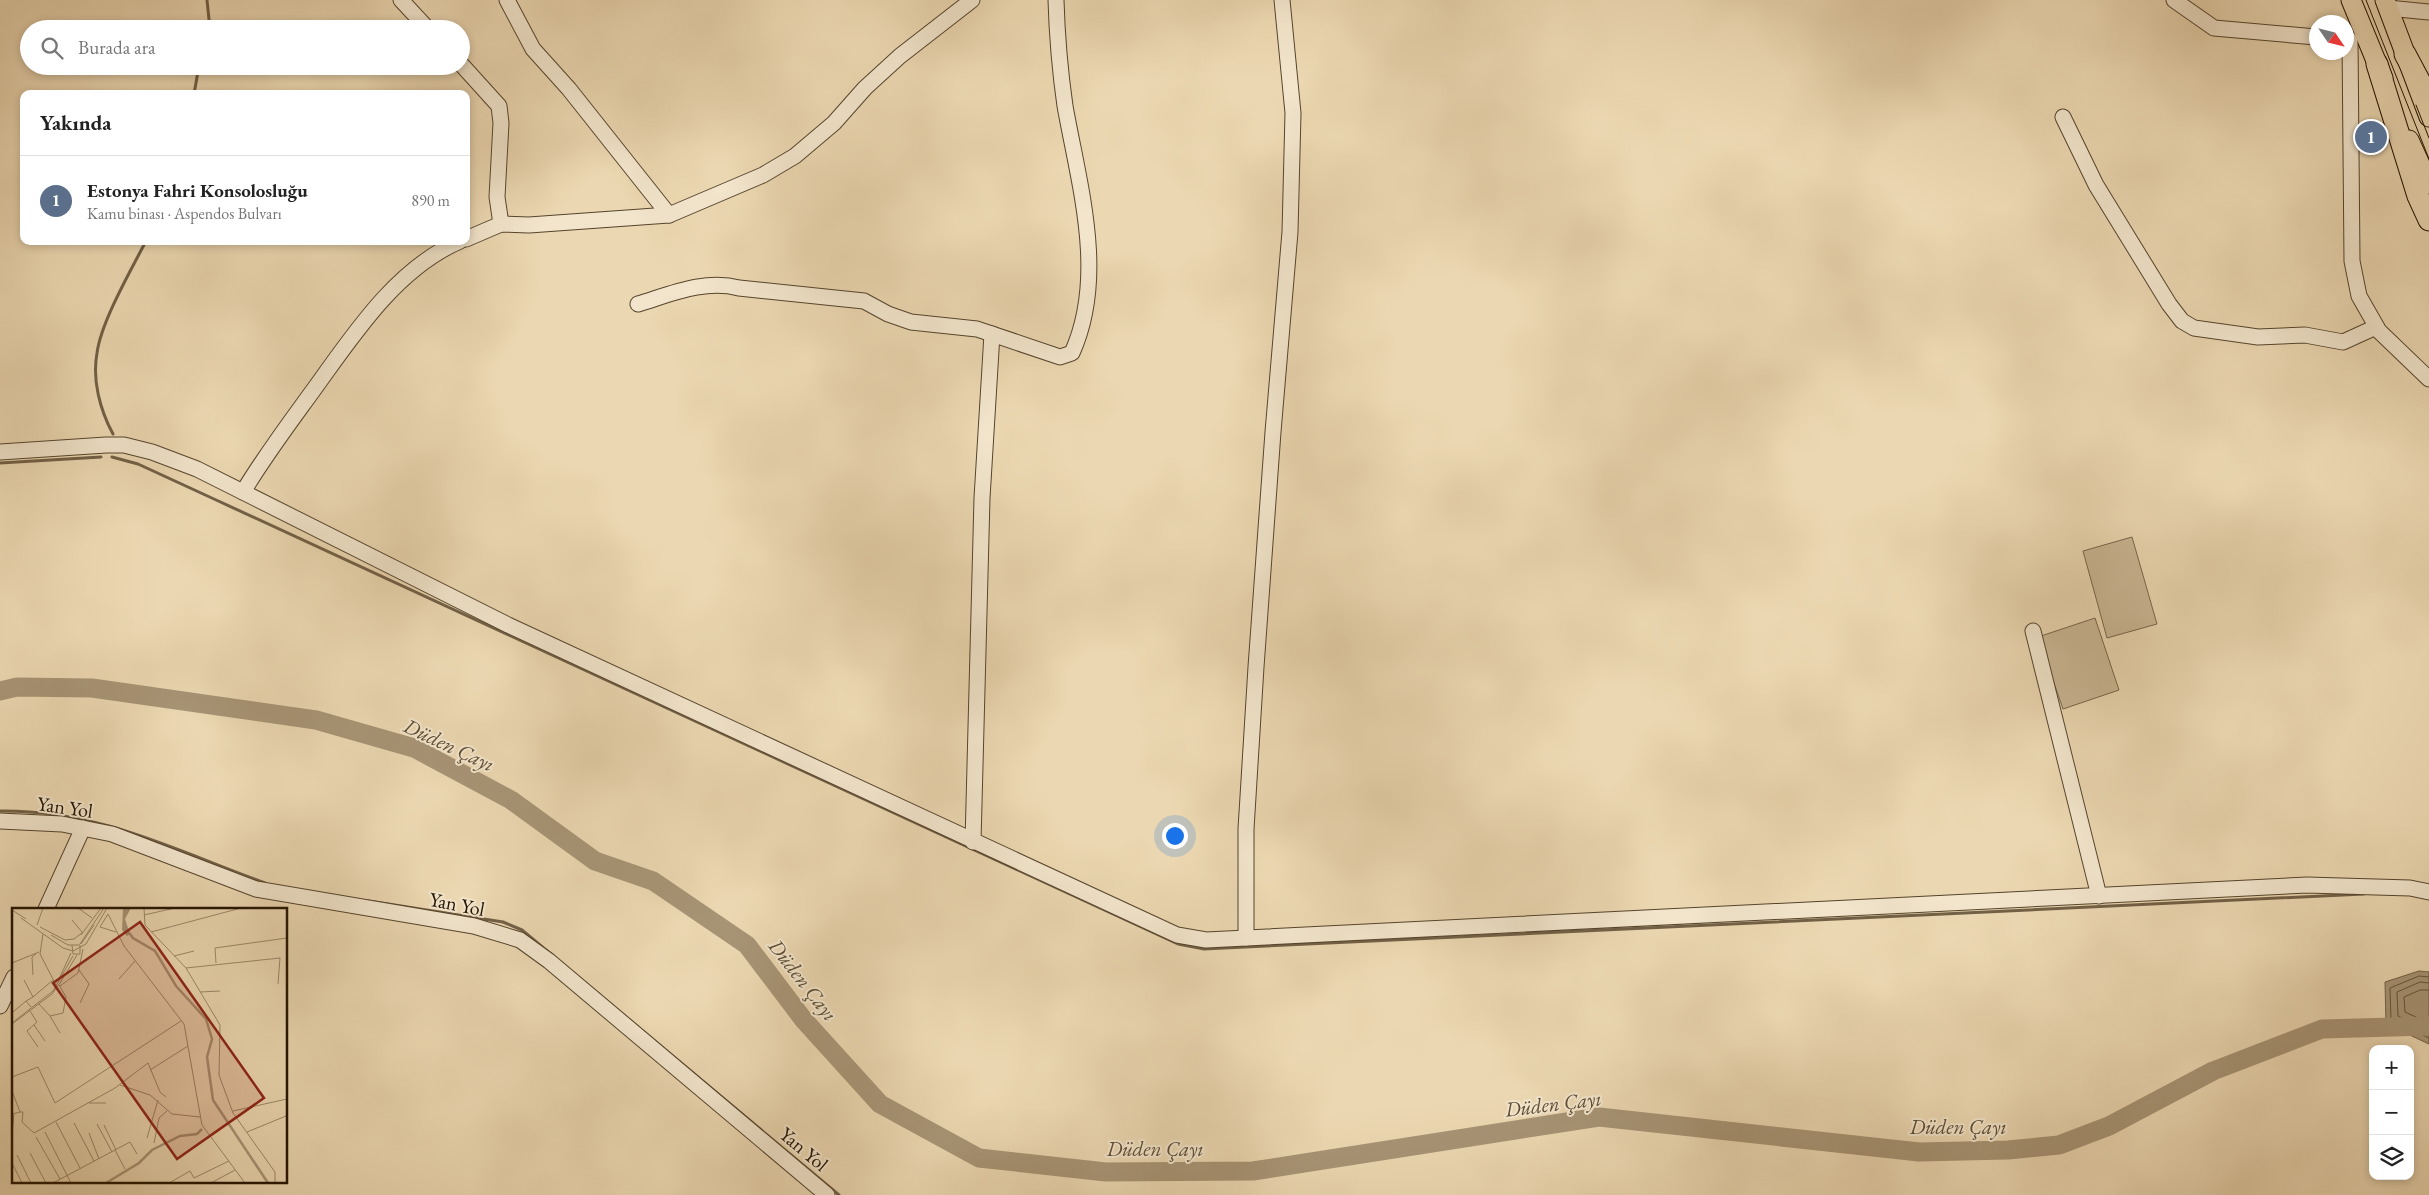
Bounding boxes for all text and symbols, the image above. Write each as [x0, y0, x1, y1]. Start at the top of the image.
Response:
north arrow [2309, 15, 2354, 60]
search box [20, 20, 470, 75]
icon: search [38, 34, 66, 62]
text: Burada ara [78, 35, 156, 60]
text: Yakında [40, 109, 111, 136]
pin: 1 [2355, 118, 2387, 156]
text: Estonya Fahri Konsolosluğu [87, 178, 308, 203]
text: 1 [52, 190, 60, 211]
text: 890 m [411, 190, 450, 211]
text: Kamu binası · Aspendos Bulvarı [87, 203, 282, 224]
water label: Düden Çayı [399, 711, 499, 777]
street label: Yan Yol [35, 790, 95, 824]
your location [1162, 823, 1188, 849]
street label: Yan Yol [427, 886, 487, 922]
inset map [12, 908, 288, 1182]
water label: Düden Çayı [762, 932, 844, 1026]
map controls [2369, 1045, 2414, 1180]
button: + [2369, 1045, 2414, 1090]
water label: Düden Çayı [1502, 1084, 1603, 1123]
button: − [2369, 1090, 2414, 1135]
water label: Düden Çayı [1908, 1113, 2007, 1140]
street label: Yan Yol [774, 1121, 834, 1177]
water label: Düden Çayı [1105, 1135, 1204, 1162]
button: layers [2369, 1135, 2414, 1180]

